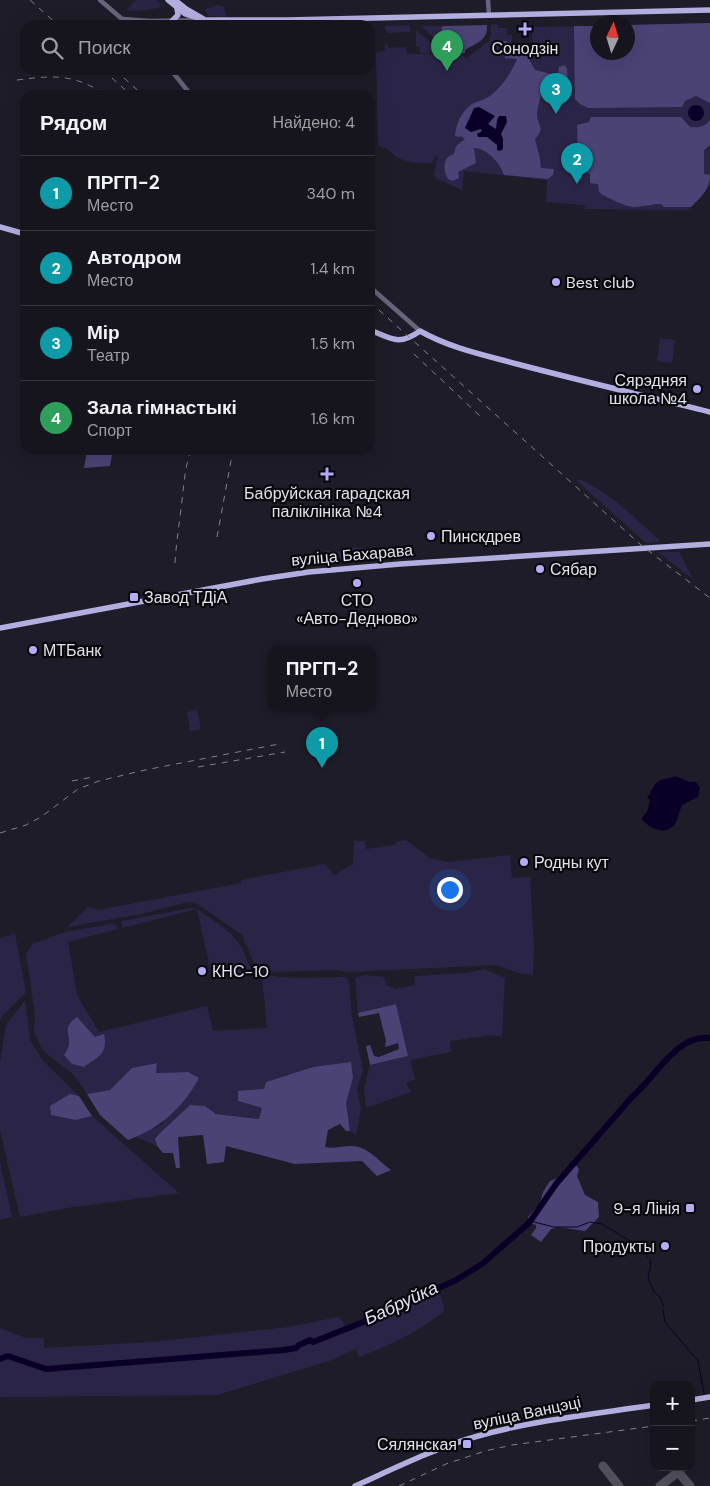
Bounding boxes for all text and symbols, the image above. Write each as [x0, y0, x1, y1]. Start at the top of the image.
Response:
north arrow [590, 15, 635, 60]
search box [20, 20, 375, 75]
marker: Сонодзін [518, 22, 532, 36]
pin: 4 [431, 30, 463, 71]
icon: search [38, 34, 66, 62]
text: Поиск [78, 35, 131, 60]
place label: Сонодзін [492, 38, 558, 59]
pin: 3 [540, 73, 572, 114]
text: Рядом [40, 109, 107, 137]
text: Найдено: 4 [272, 112, 355, 133]
pin: 2 [561, 143, 593, 184]
text: ПРГП-2 [87, 170, 160, 195]
text: 1 [53, 183, 59, 204]
text: 340 m [306, 183, 355, 204]
text: Место [87, 195, 133, 216]
text: Автодром [87, 245, 182, 270]
text: 2 [51, 258, 61, 279]
text: 1.4 km [311, 258, 355, 279]
text: Место [87, 270, 133, 291]
place label: Best club [566, 272, 635, 293]
marker: Best club [550, 276, 562, 288]
text: Мір [87, 320, 120, 345]
text: 3 [51, 333, 61, 354]
text: 1.5 km [311, 333, 355, 354]
text: Театр [87, 345, 130, 366]
place label: Сярэдняя школа №4 [609, 370, 687, 409]
marker: Сярэдняя школа №4 [691, 383, 703, 395]
text: Зала гімнастыкі [87, 395, 237, 420]
text: 4 [51, 408, 61, 429]
text: 1.6 km [311, 408, 355, 429]
text: Спорт [87, 420, 132, 441]
marker: Бабруйская гарадская паліклініка №4 [320, 467, 334, 481]
place label: Бабруйская гарадская паліклініка №4 [244, 483, 410, 522]
place label: Пинскдрев [441, 526, 521, 547]
marker: Пинскдрев [425, 530, 437, 542]
street label: вуліца Бахарава [290, 539, 414, 571]
place label: Сябар [550, 559, 597, 580]
marker: Сябар [534, 563, 546, 575]
marker: СТО «Авто-Дедново» [351, 577, 363, 589]
place label: Завод ТДіА [144, 587, 228, 608]
place label: СТО «Авто-Дедново» [296, 590, 418, 629]
marker: Завод ТДіА [128, 591, 140, 603]
place label: МТБанк [43, 640, 102, 661]
marker: МТБанк [27, 644, 39, 656]
popup [268, 646, 376, 711]
text: ПРГП-2 [286, 656, 358, 681]
text: Место [286, 681, 332, 702]
pin: 1 [306, 727, 338, 768]
place label: Родны кут [534, 852, 610, 873]
marker: Родны кут [518, 856, 530, 868]
your location [437, 877, 463, 903]
place label: КНС-10 [212, 961, 269, 982]
marker: КНС-10 [196, 965, 208, 977]
place label: 9-я Лінія [613, 1198, 680, 1219]
marker: 9-я Лінія [684, 1202, 696, 1214]
place label: Продукты [583, 1236, 655, 1257]
marker: Продукты [659, 1240, 671, 1252]
water label: Бабруйка [360, 1275, 442, 1331]
map controls [650, 1381, 695, 1471]
button: + [650, 1381, 695, 1426]
street label: вуліца Ванцэці [471, 1391, 583, 1435]
button: − [650, 1426, 695, 1471]
place label: Сялянская [377, 1434, 457, 1455]
marker: Сялянская [461, 1438, 473, 1450]

